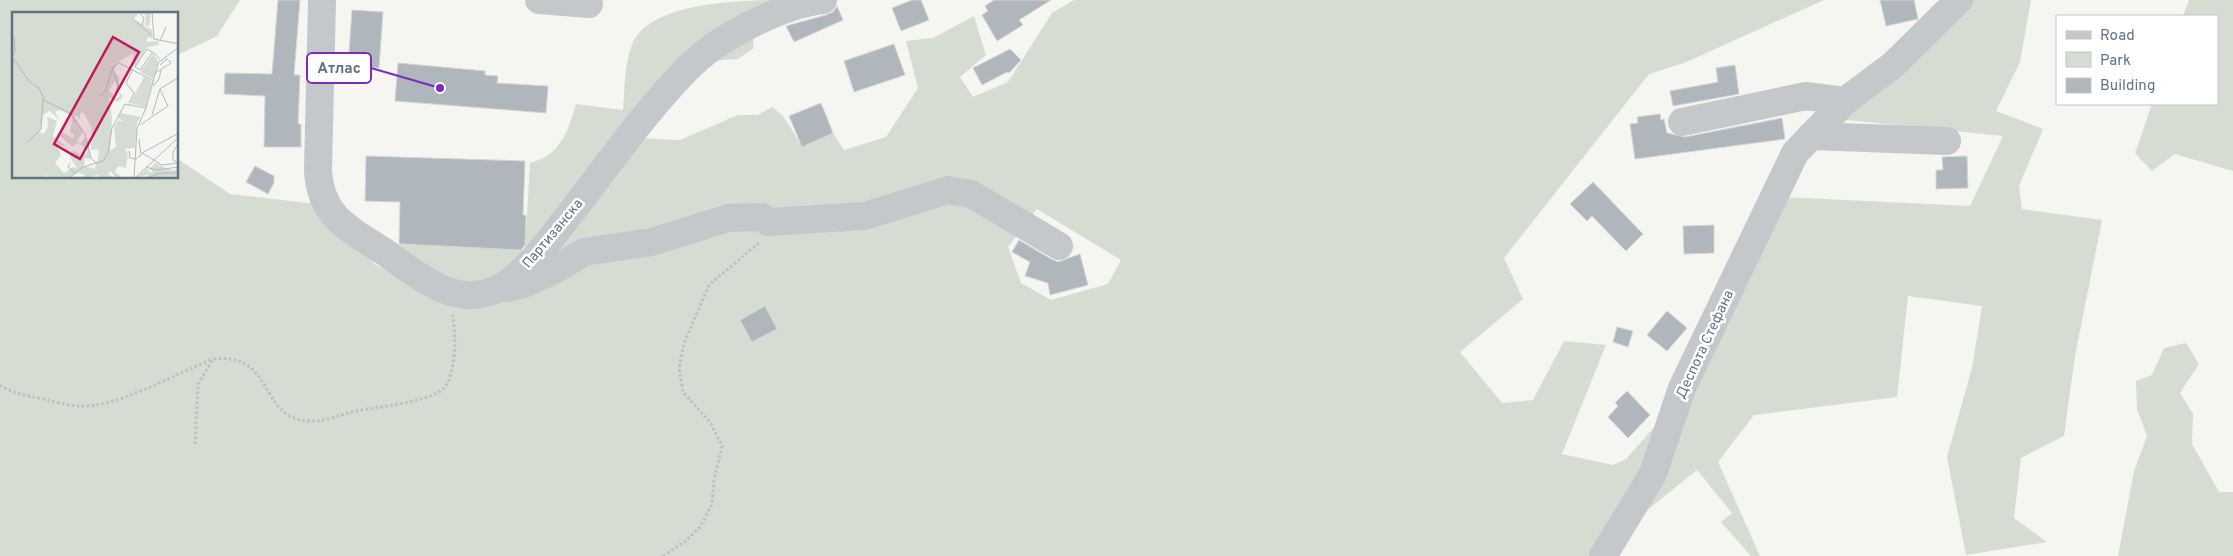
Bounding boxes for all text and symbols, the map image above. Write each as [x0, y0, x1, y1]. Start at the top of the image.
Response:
inset map [12, 12, 179, 179]
legend [2056, 15, 2218, 105]
text: Road [2100, 27, 2135, 46]
text: Park [2100, 52, 2131, 71]
callout: Атлас [307, 53, 371, 83]
text: Атлас [317, 60, 361, 79]
text: Building [2100, 77, 2155, 96]
street label: Партизанска [519, 196, 587, 272]
street label: Деспота Стефана [1673, 288, 1738, 402]

